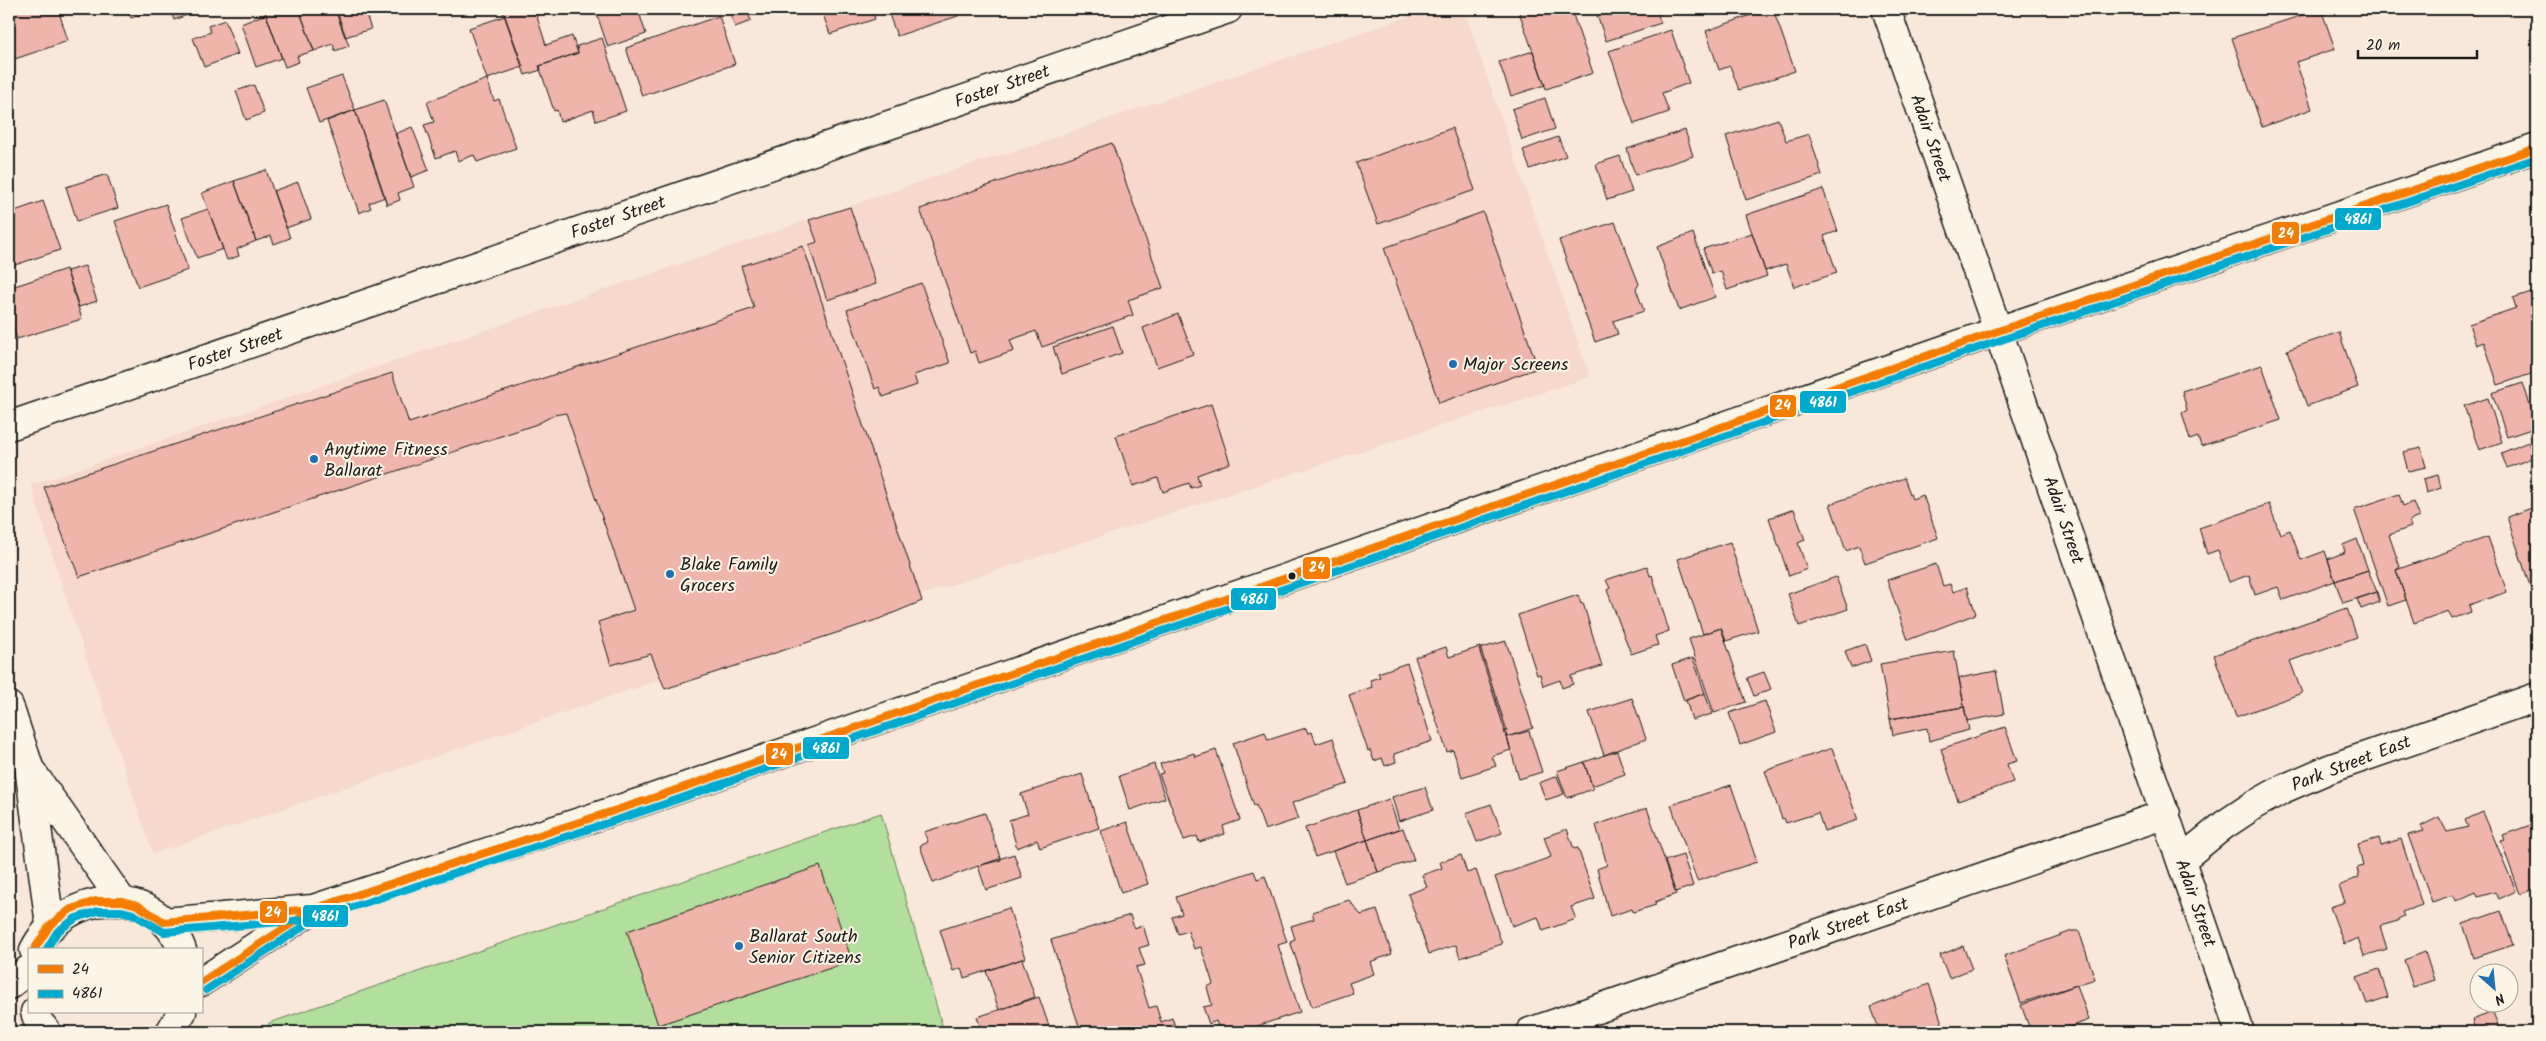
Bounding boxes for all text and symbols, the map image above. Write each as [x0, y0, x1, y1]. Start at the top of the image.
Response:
scale bar [2358, 28, 2477, 60]
text: 20 m [2366, 34, 2400, 58]
street label: Foster Street [951, 57, 1055, 117]
street label: Adair Street [1901, 91, 1959, 187]
street label: Foster Street [567, 188, 671, 248]
line badge: 4861 [2334, 207, 2382, 231]
text: 4861 [2344, 209, 2373, 231]
line badge: 24 [2271, 221, 2300, 245]
text: 24 [2278, 223, 2294, 245]
street label: Foster Street [184, 320, 288, 380]
place label: Major Screens [1463, 351, 1569, 380]
marker: Major Screens [1447, 358, 1459, 370]
line badge: 4861 [1799, 390, 1847, 414]
text: 4861 [1809, 392, 1838, 414]
line badge: 24 [1769, 394, 1797, 418]
text: 24 [1775, 395, 1791, 417]
place label: Anytime Fitness Ballarat [324, 436, 448, 486]
marker: Anytime Fitness Ballarat [308, 453, 320, 465]
street label: Adair Street [2034, 473, 2092, 569]
place label: Blake Family Grocers [680, 551, 778, 601]
line badge: 24 [1302, 556, 1331, 580]
text: 24 [1309, 557, 1325, 579]
marker: Blake Family Grocers [664, 568, 676, 580]
unlabelled marker [1287, 571, 1297, 581]
line badge: 4861 [1230, 587, 1277, 611]
text: 4861 [1240, 589, 1269, 611]
street label: Park Street East [2287, 728, 2417, 801]
line badge: 4861 [802, 736, 850, 760]
text: 4861 [812, 738, 841, 760]
line badge: 24 [765, 742, 794, 766]
text: 24 [771, 744, 787, 766]
street label: Adair Street [2166, 856, 2224, 952]
street label: Park Street East [1784, 890, 1914, 959]
line badge: 24 [259, 900, 288, 924]
text: 24 [265, 902, 281, 924]
line badge: 4861 [302, 904, 349, 928]
text: 4861 [311, 906, 340, 928]
place label: Ballarat South Senior Citizens [749, 923, 862, 973]
marker: Ballarat South Senior Citizens [733, 940, 745, 952]
legend [28, 948, 202, 1014]
text: 24 [72, 958, 89, 982]
north arrow [2468, 964, 2518, 1014]
text: 4861 [72, 982, 103, 1006]
text: N [2490, 987, 2508, 1011]

